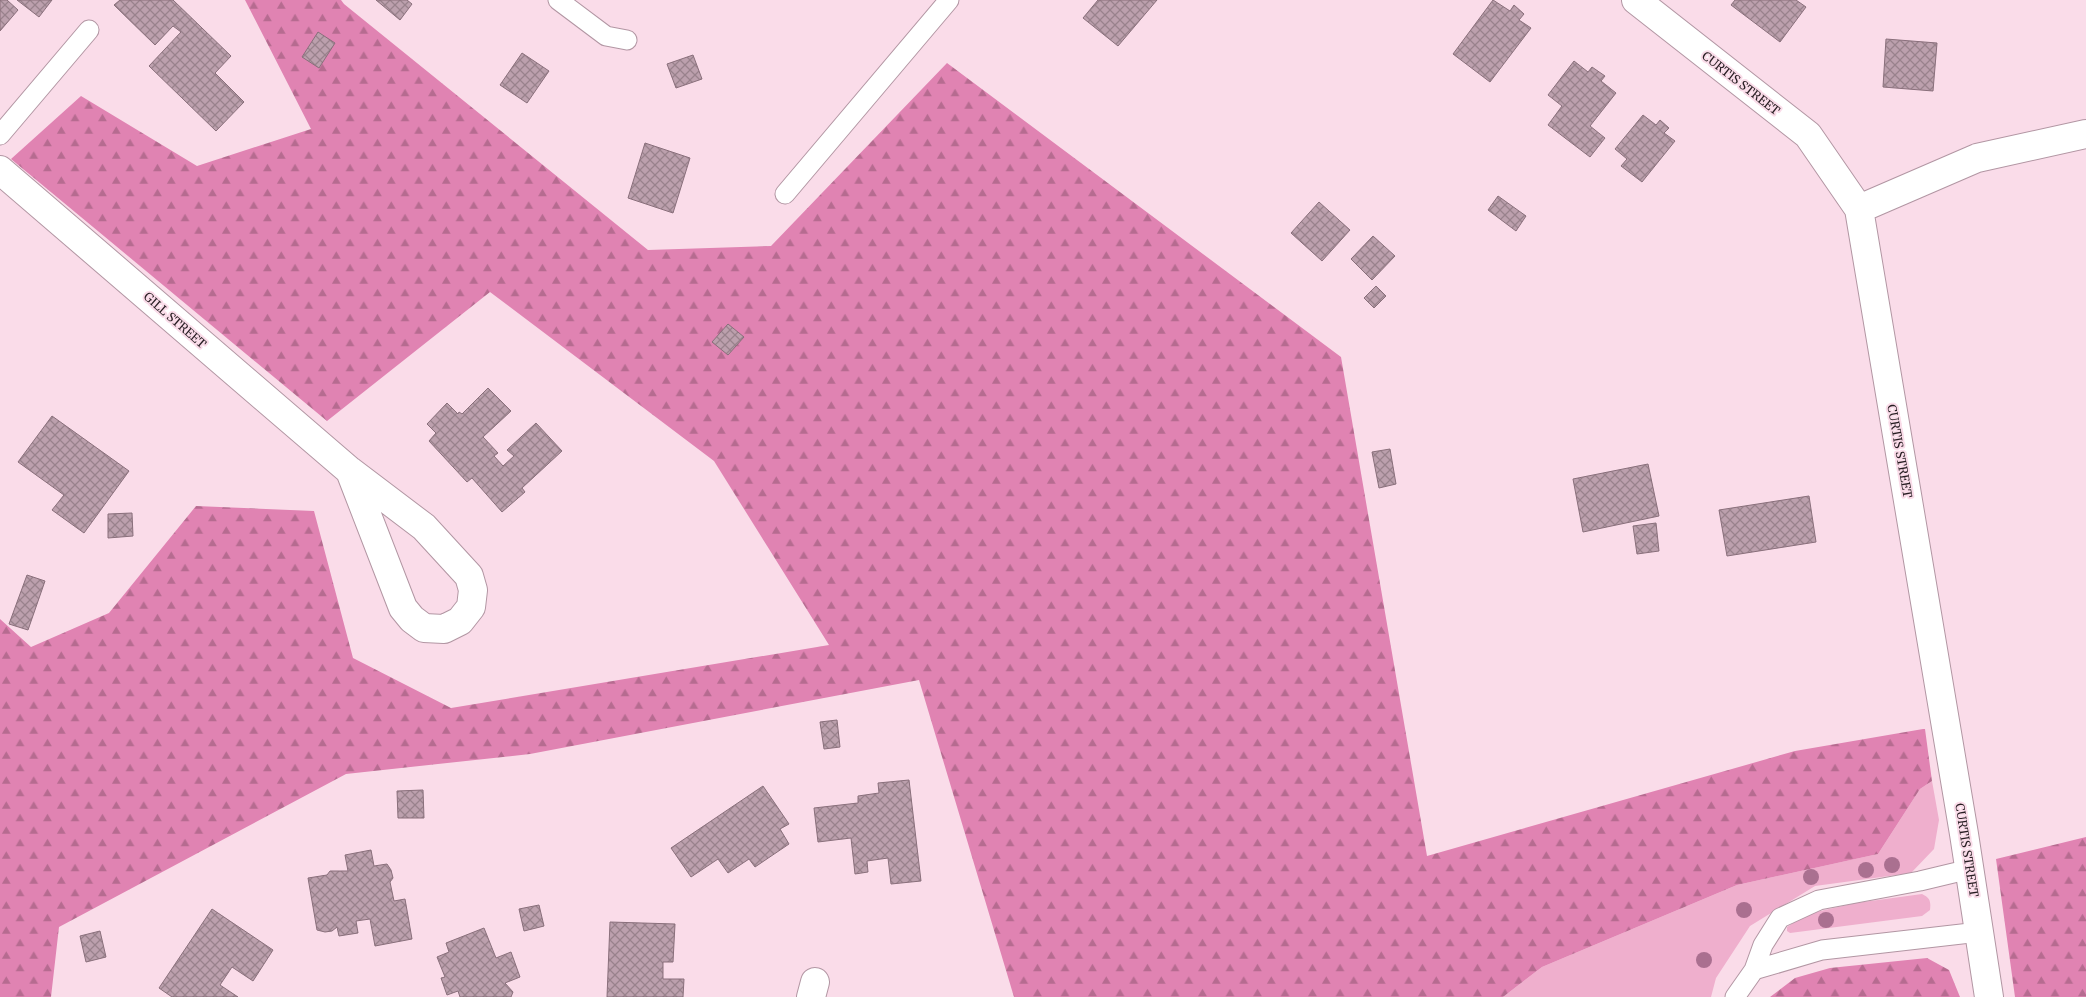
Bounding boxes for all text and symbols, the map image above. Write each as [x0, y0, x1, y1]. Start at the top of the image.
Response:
street label: CURTIS STREET [1699, 48, 1783, 118]
street label: GILL STREET [141, 289, 210, 352]
street label: CURTIS STREET [1884, 403, 1916, 500]
street label: CURTIS STREET [1952, 802, 1982, 899]

